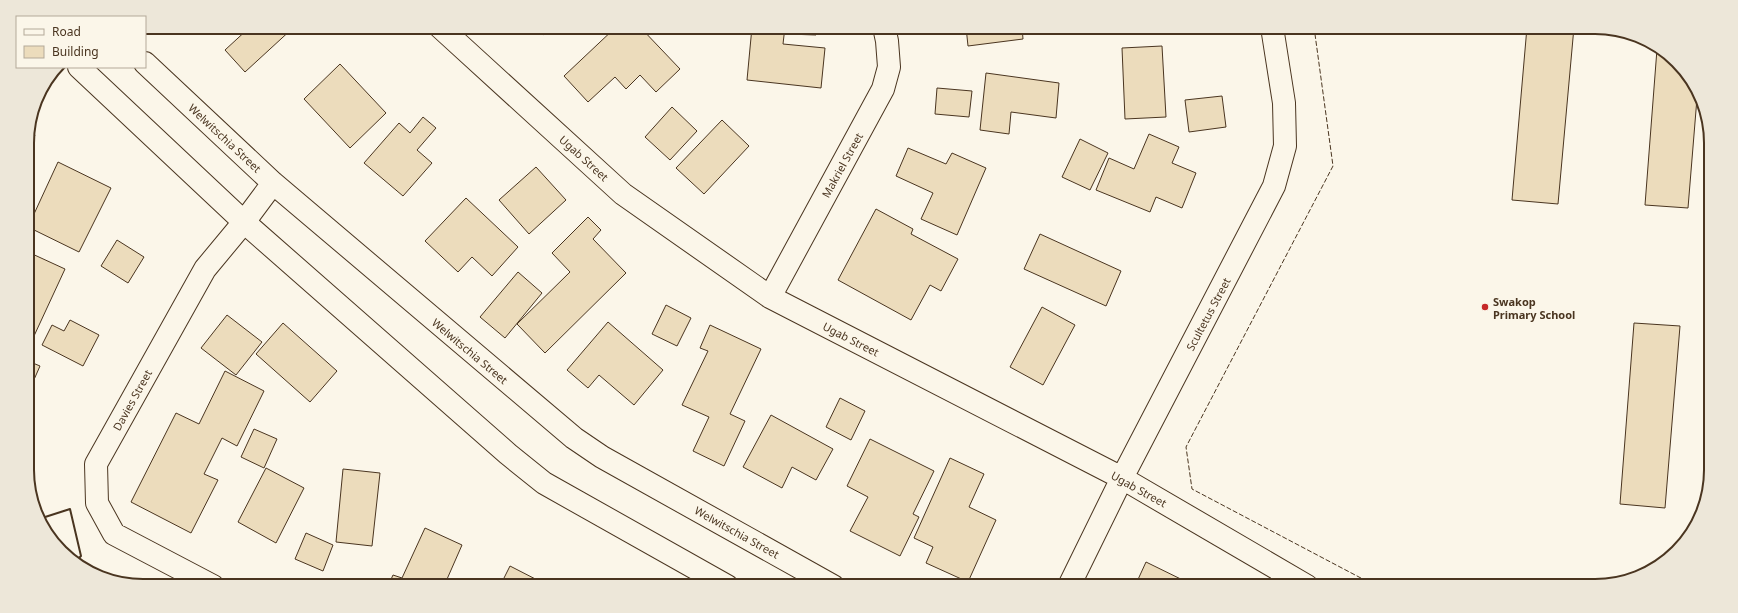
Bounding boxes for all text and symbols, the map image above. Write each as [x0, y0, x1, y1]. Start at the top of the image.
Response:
legend [16, 16, 146, 68]
text: Road [52, 23, 81, 40]
text: Building [52, 43, 99, 60]
street label: Welwitschia Street [185, 100, 265, 176]
street label: Makriel Street [818, 130, 866, 200]
street label: Ugab Street [556, 132, 612, 184]
street label: Scultetus Street [1182, 275, 1234, 353]
place label: Swakop Primary School [1493, 294, 1575, 322]
marker: Swakop Primary School [1480, 302, 1490, 312]
street label: Welwitschia Street [429, 315, 511, 387]
street label: Ugab Street [820, 318, 882, 360]
street label: Davies Street [109, 367, 155, 433]
street label: Ugab Street [1109, 468, 1169, 510]
street label: Welwitschia Street [692, 503, 782, 561]

